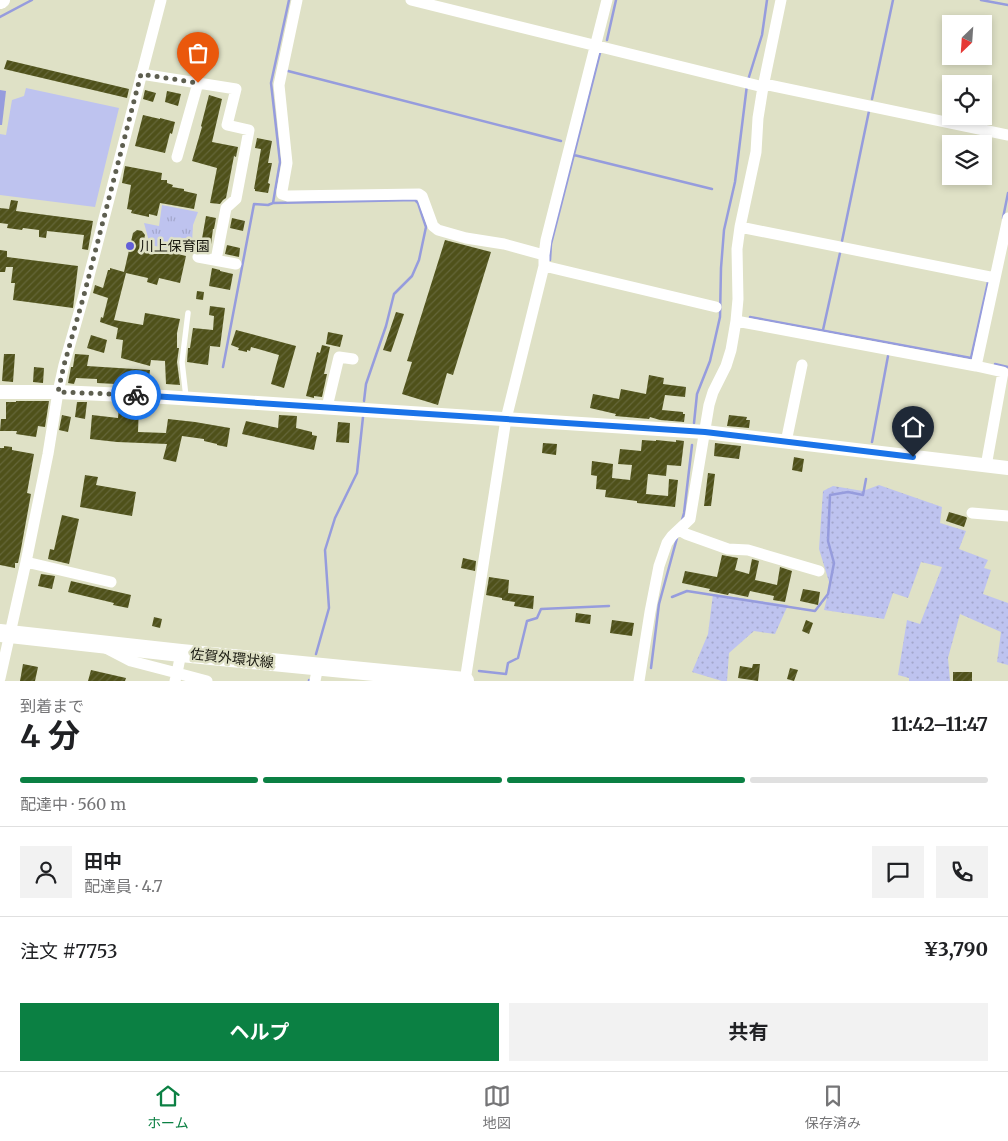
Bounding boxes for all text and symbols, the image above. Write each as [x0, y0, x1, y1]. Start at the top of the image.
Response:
north arrow [942, 15, 992, 65]
map controls [942, 15, 992, 185]
pin [177, 32, 219, 83]
icon: bag [184, 39, 212, 67]
button: locate [942, 75, 992, 125]
button: layers [942, 135, 992, 185]
place label: 川上保育園 [140, 237, 210, 255]
marker: 川上保育園 [124, 240, 136, 252]
courier [111, 370, 161, 420]
icon: bike [122, 381, 150, 409]
pin [892, 406, 934, 457]
icon: home [899, 413, 927, 441]
street label: 佐賀外環状線 [189, 645, 275, 671]
text: 到着まで [20, 696, 84, 716]
text: 11:42–11:47 [891, 712, 988, 736]
text: 4 分 [20, 716, 80, 756]
text: 配達中 · 560 m [20, 794, 126, 814]
button: person [20, 846, 72, 898]
button: chat [872, 846, 924, 898]
button: phone [936, 846, 988, 898]
text: 田中 [84, 849, 122, 873]
text: 配達員 · 4.7 [84, 876, 163, 896]
text: ¥3,790 [923, 937, 988, 961]
text: 注文 #7753 [20, 939, 118, 963]
button: ヘルプ [20, 1003, 499, 1061]
button: 共有 [509, 1003, 988, 1061]
tab: ホーム [147, 1082, 189, 1132]
tab: 地図 [483, 1082, 511, 1132]
tab: 保存済み [805, 1082, 861, 1132]

